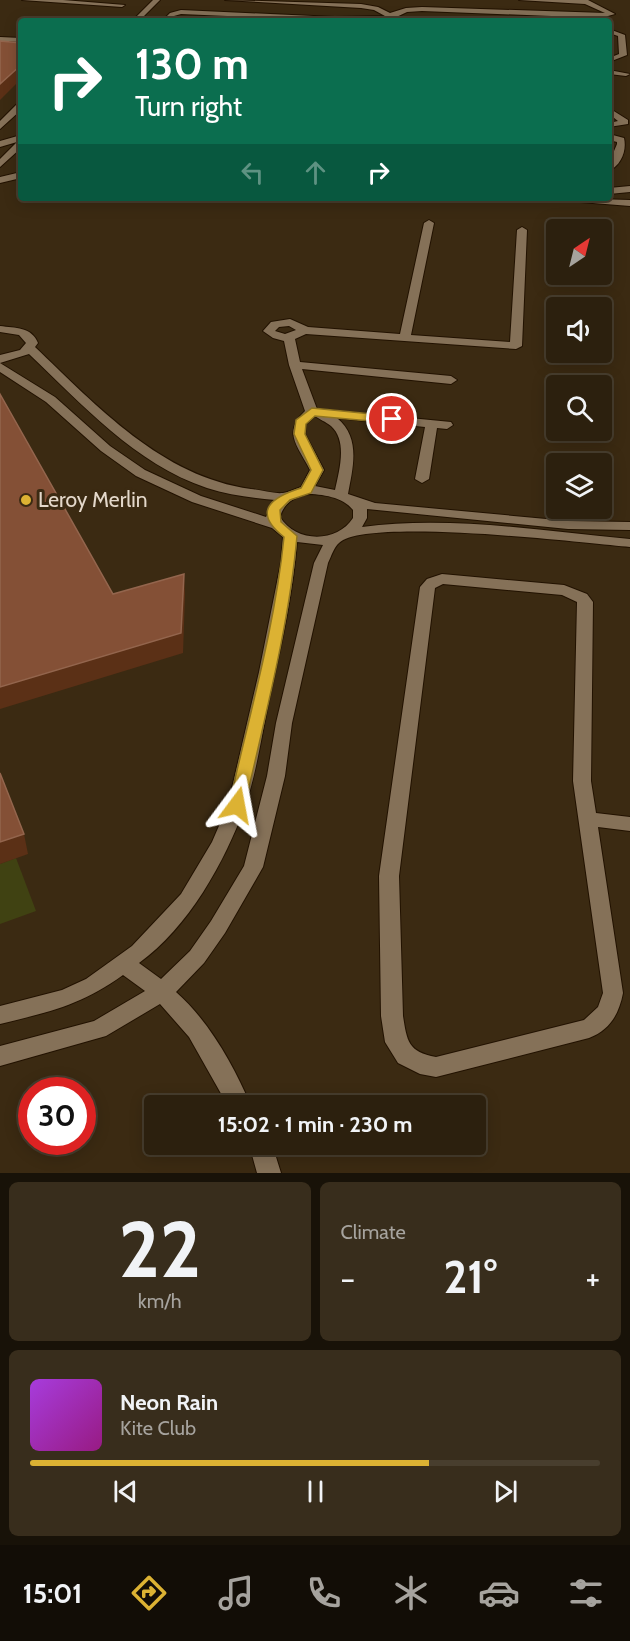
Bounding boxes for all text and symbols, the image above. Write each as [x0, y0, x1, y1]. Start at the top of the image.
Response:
text: 130 m [135, 38, 249, 90]
icon: right [36, 42, 114, 120]
text: Turn right [135, 90, 242, 123]
icon: left [236, 156, 269, 189]
icon: ahead [299, 156, 332, 189]
icon: right [362, 156, 395, 189]
north arrow [546, 219, 612, 285]
map controls [546, 219, 612, 519]
button: sound [546, 297, 612, 363]
button: search [546, 375, 612, 441]
pin [366, 393, 417, 444]
icon: arrive [375, 402, 408, 435]
button: layers [546, 453, 612, 519]
place label: Leroy Merlin [38, 487, 147, 512]
marker: Leroy Merlin [19, 493, 33, 507]
position arrow [205, 773, 269, 837]
speed limit sign: 30 [18, 1077, 96, 1155]
text: 15:02 · 1 min · 230 m [218, 1111, 412, 1138]
text: 22 [118, 1202, 201, 1297]
text: Climate [341, 1220, 406, 1244]
text: 21° [444, 1250, 497, 1304]
text: − [341, 1258, 355, 1298]
text: + [585, 1258, 600, 1298]
text: km/h [138, 1289, 182, 1313]
text: Neon Rain [120, 1389, 218, 1416]
text: Kite Club [120, 1416, 196, 1440]
icon: previous [109, 1475, 142, 1508]
icon: pause [299, 1475, 332, 1508]
icon: next [489, 1475, 522, 1508]
icon: directions [128, 1572, 170, 1614]
icon: music [215, 1572, 257, 1614]
icon: phone [303, 1572, 345, 1614]
icon: climate [390, 1572, 432, 1614]
icon: car [478, 1572, 520, 1614]
icon: filters [565, 1572, 607, 1614]
text: 15:01 [23, 1577, 82, 1610]

